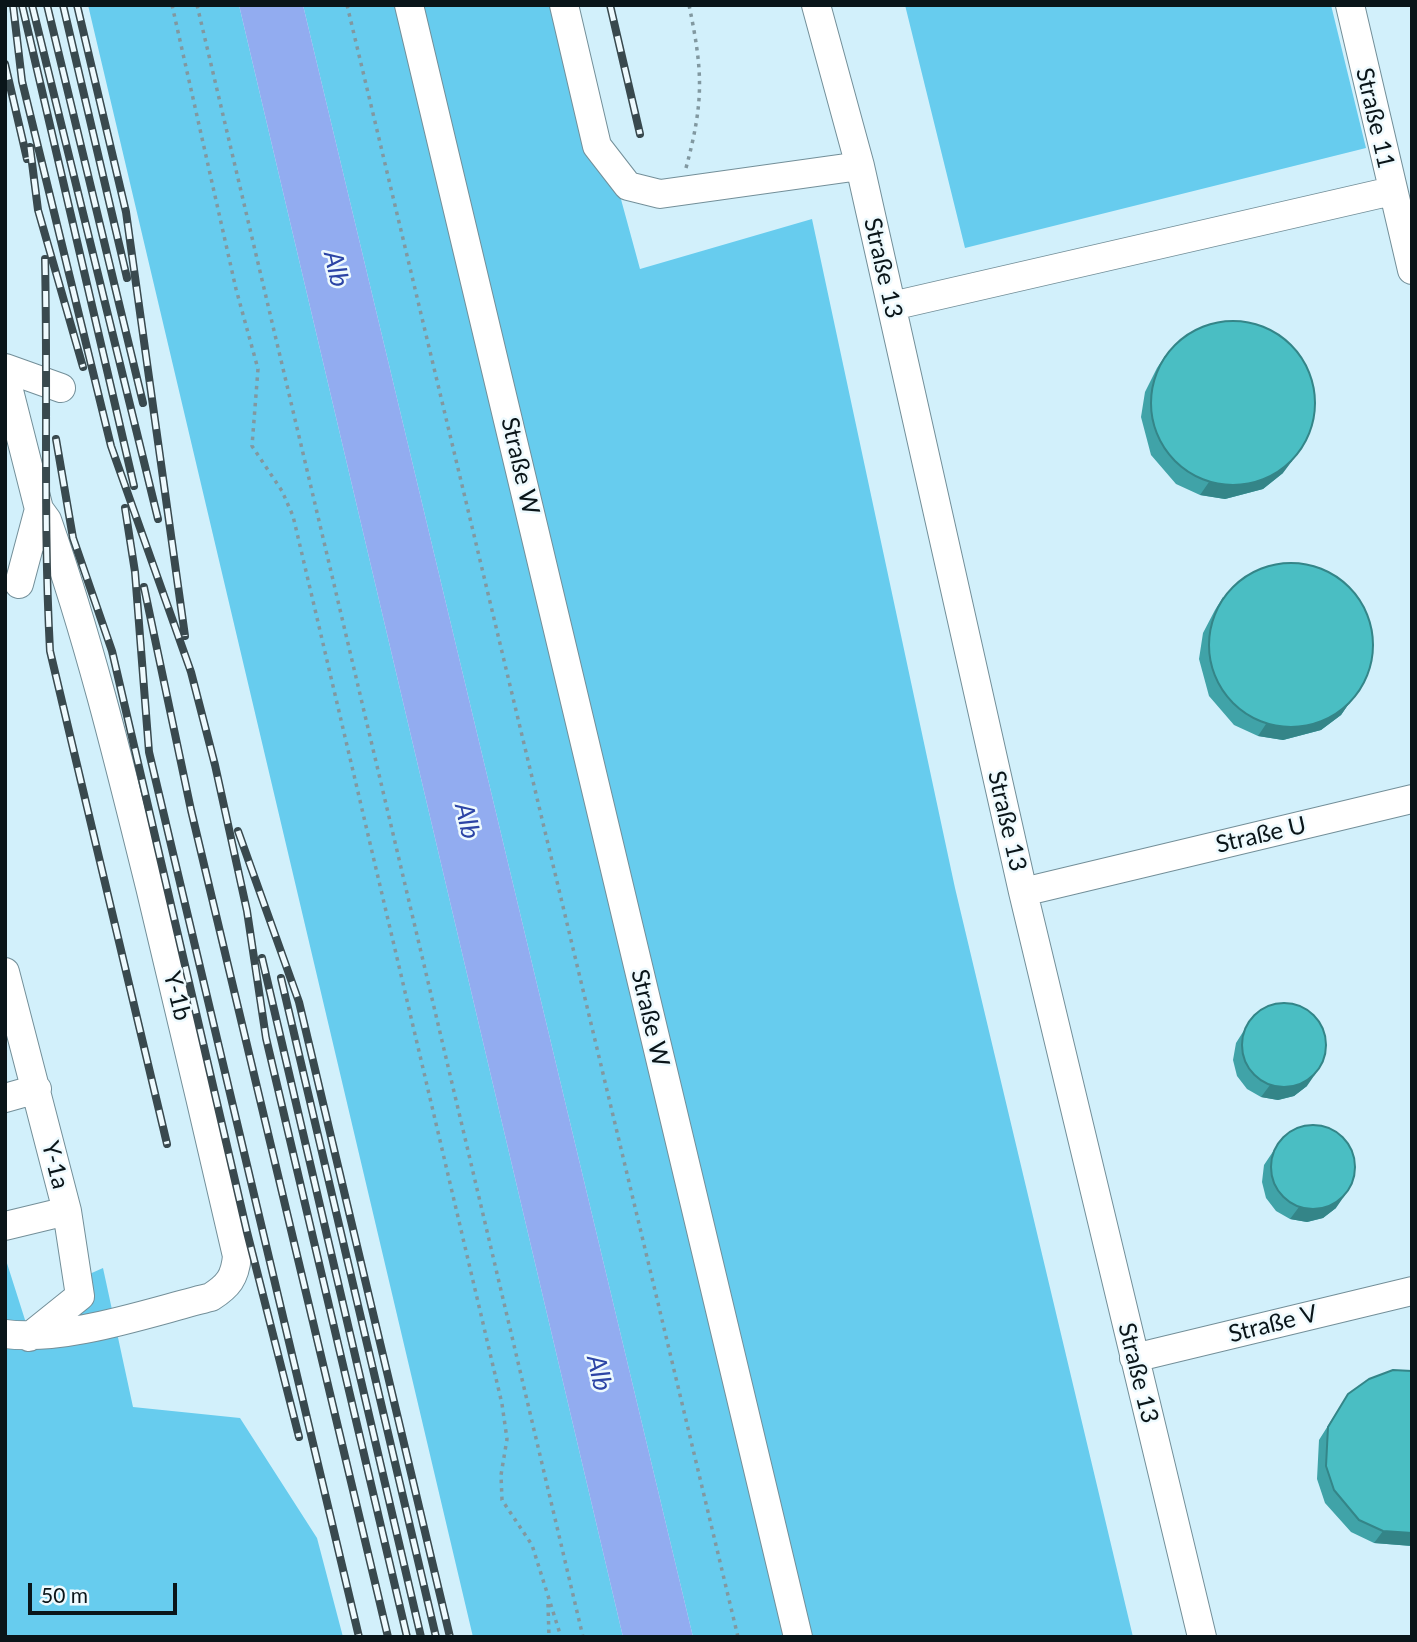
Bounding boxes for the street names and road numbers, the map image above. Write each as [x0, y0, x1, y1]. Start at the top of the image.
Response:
street label: Straße 11 [1349, 65, 1401, 171]
street label: Straße 13 [857, 215, 909, 321]
street label: Straße W [495, 414, 545, 518]
street label: Straße 13 [981, 768, 1033, 874]
street label: Straße U [1213, 811, 1309, 859]
street label: Straße W [625, 966, 675, 1070]
street label: Y-1b [157, 968, 197, 1024]
street label: Y-1a [35, 1138, 75, 1192]
street label: Straße V [1226, 1299, 1320, 1349]
street label: Straße 13 [1112, 1320, 1164, 1426]

